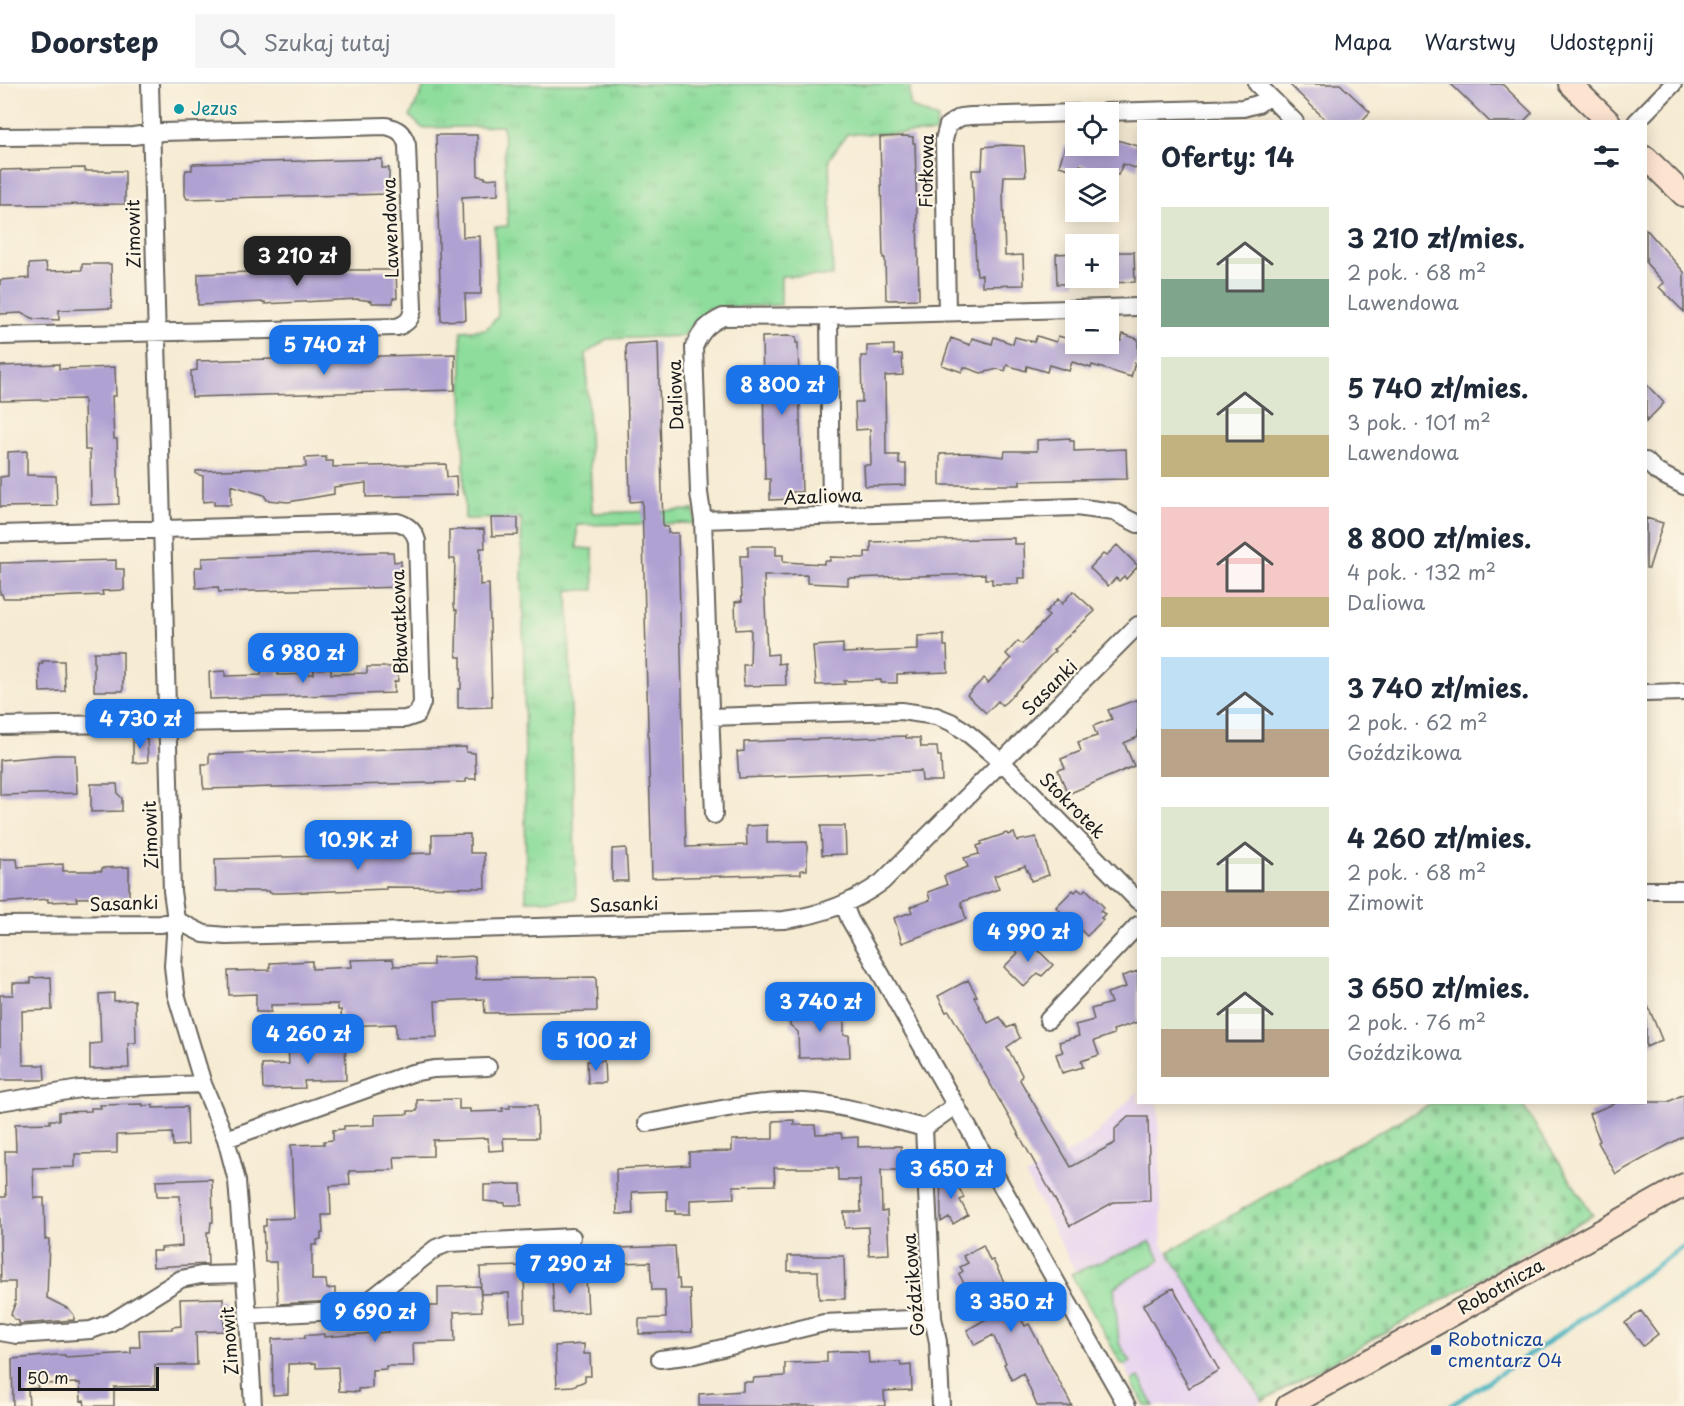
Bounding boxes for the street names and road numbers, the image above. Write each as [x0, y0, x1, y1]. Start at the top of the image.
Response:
street label: Fiołkowa [911, 133, 940, 208]
street label: Lawendowa [374, 177, 405, 279]
street label: Zimowit [118, 199, 147, 269]
street label: Daliowa [660, 359, 689, 431]
street label: Azaliowa [783, 481, 864, 510]
street label: Bławatkowa [383, 568, 414, 675]
street label: Sasanki [1015, 653, 1083, 721]
street label: Stokrotek [1034, 766, 1112, 844]
street label: Zimowit [135, 800, 164, 870]
street label: Sasanki [89, 888, 159, 917]
street label: Sasanki [589, 889, 659, 918]
street label: Goździkowa [894, 1232, 930, 1338]
street label: Robotnicza [1452, 1250, 1549, 1321]
street label: Zimowit [213, 1306, 244, 1376]

